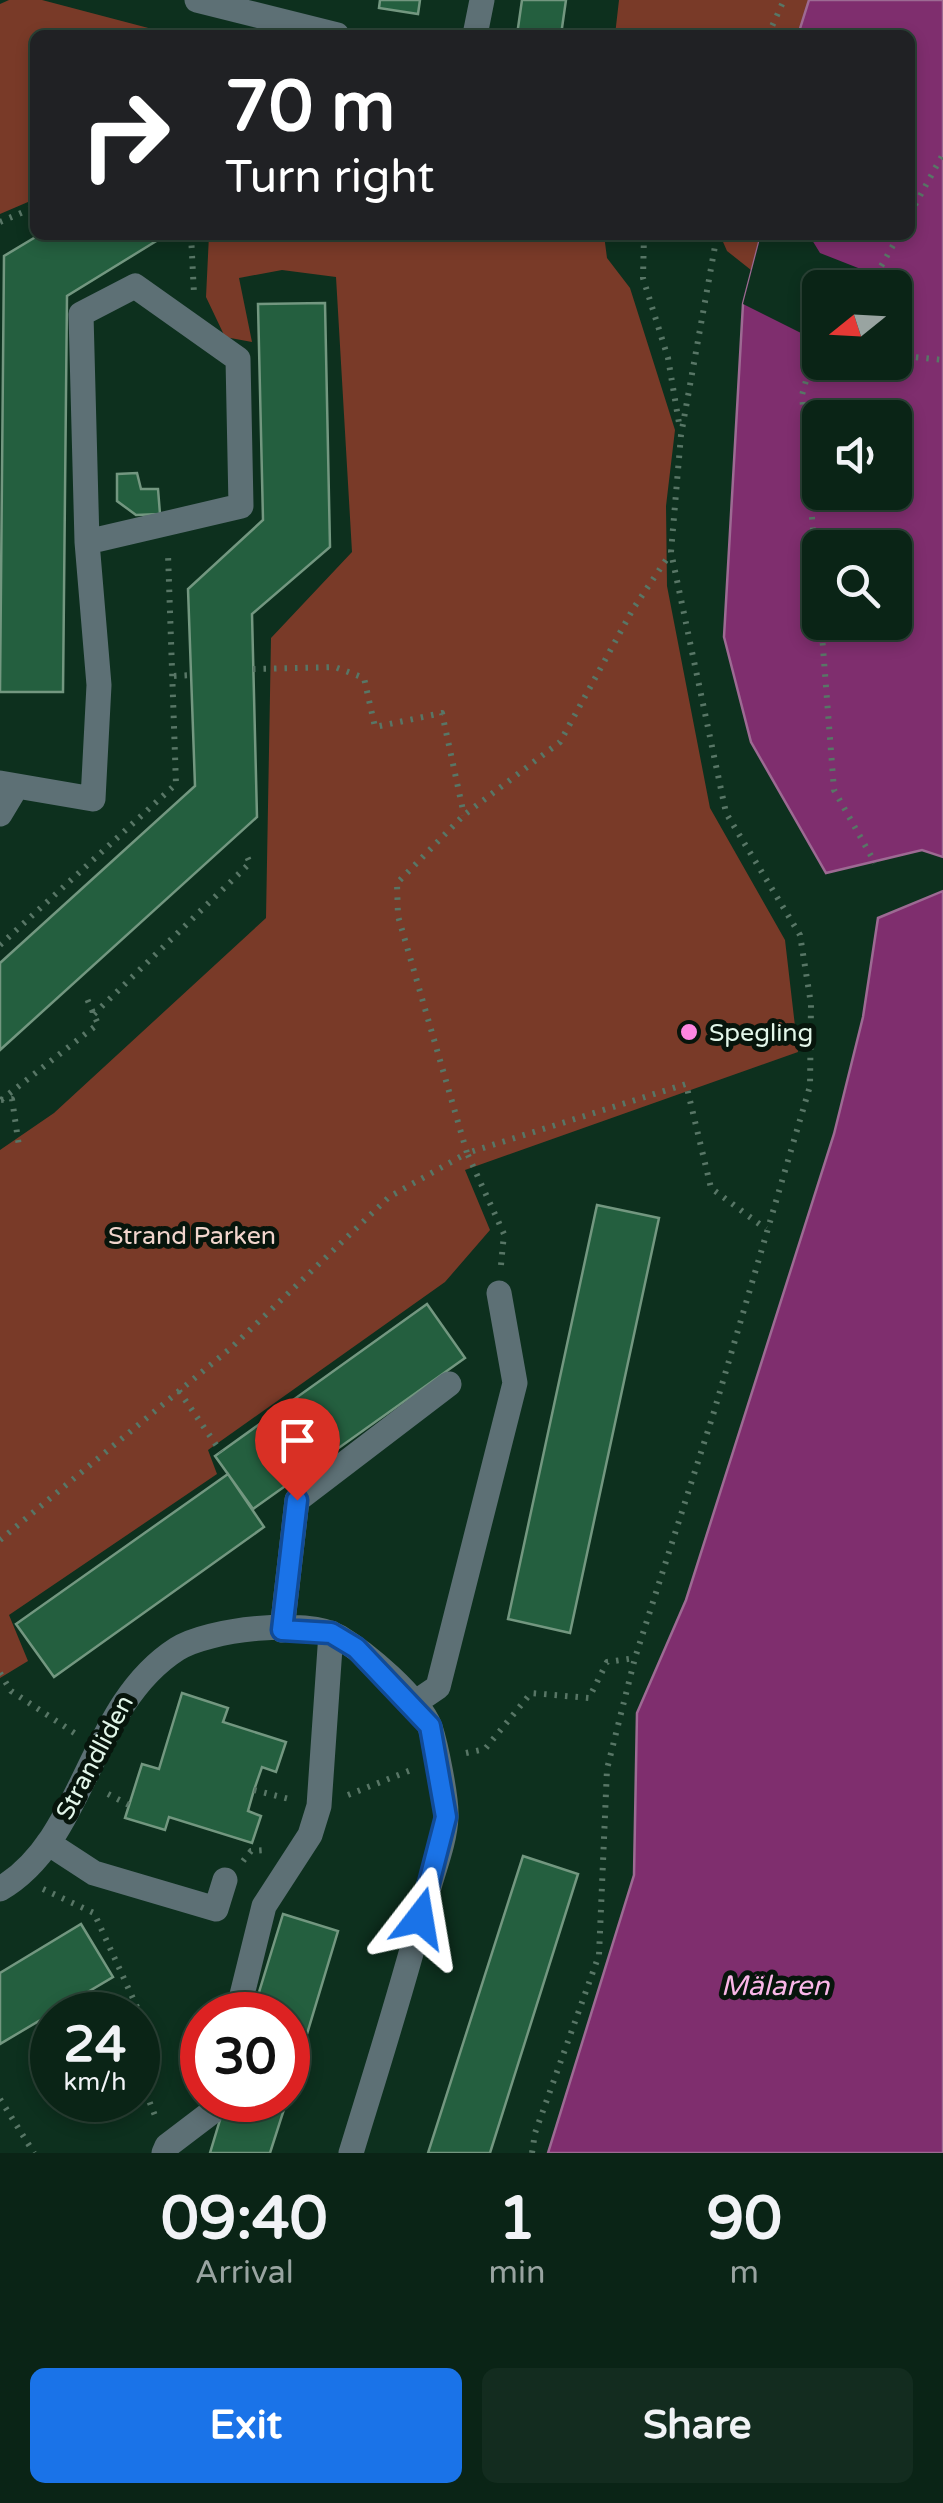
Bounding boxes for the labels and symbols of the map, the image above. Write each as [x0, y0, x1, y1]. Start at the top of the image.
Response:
north arrow [802, 270, 912, 380]
place label: Spegling [709, 1018, 813, 1048]
marker: Spegling [678, 1021, 700, 1043]
park label: Strand Parken [108, 1221, 276, 1251]
pin [255, 1398, 340, 1501]
street label: Strandliden [50, 1690, 140, 1825]
position arrow [368, 1866, 472, 1970]
water label: Mälaren [721, 1969, 830, 2003]
speed limit sign: 30 [180, 1992, 310, 2122]

